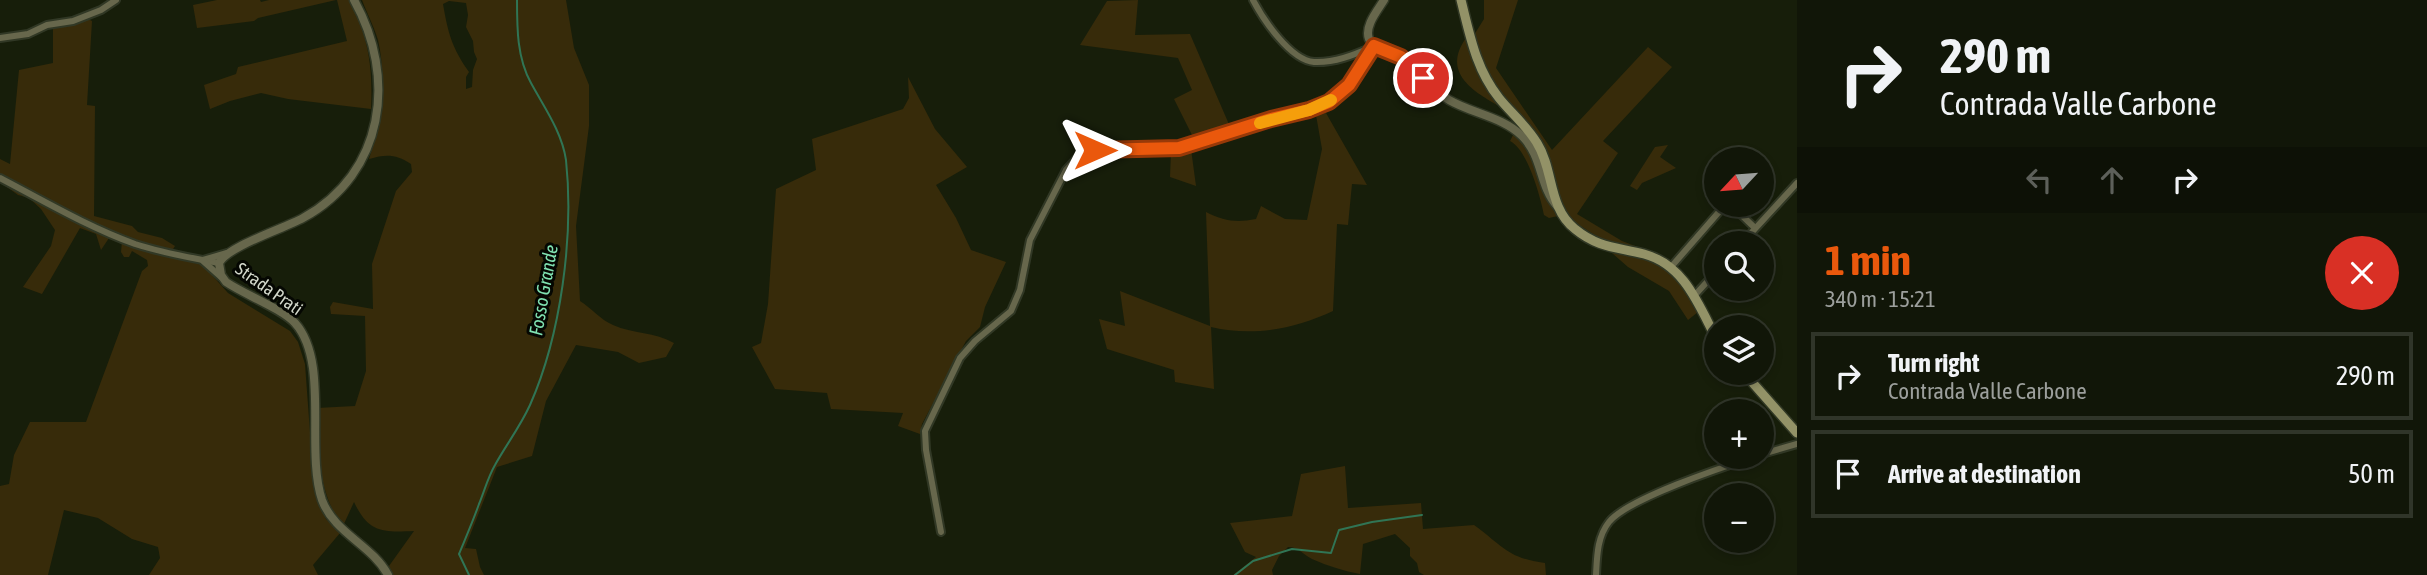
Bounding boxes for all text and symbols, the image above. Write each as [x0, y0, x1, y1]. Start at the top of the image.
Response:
text: 290 m [1940, 27, 2051, 83]
icon: right [1825, 28, 1916, 119]
pin [1393, 48, 1453, 108]
icon: arrive [1404, 59, 1442, 97]
text: Contrada Valle Carbone [1940, 85, 2216, 122]
position arrow [1058, 113, 1132, 187]
north arrow [1704, 147, 1774, 217]
map controls [1704, 147, 1774, 553]
icon: left [2020, 161, 2058, 199]
icon: ahead [2093, 161, 2131, 199]
icon: right [2166, 161, 2204, 199]
button: search [1704, 231, 1774, 301]
text: 1 min [1825, 236, 1911, 284]
button: close [2325, 236, 2399, 310]
water label: Fosso Grande [524, 243, 562, 337]
street label: Strada Prati [232, 258, 307, 319]
text: 340 m · 15:21 [1825, 286, 1936, 312]
button: layers [1704, 315, 1774, 385]
text: Turn right [1888, 348, 1979, 378]
icon: right [1829, 357, 1867, 395]
text: 290 m [2336, 361, 2395, 391]
text: Contrada Valle Carbone [1888, 378, 2087, 404]
button: + [1704, 399, 1774, 469]
icon: arrive [1829, 455, 1867, 493]
text: Arrive at destination [1888, 459, 2081, 489]
text: 50 m [2348, 459, 2395, 489]
button: − [1704, 483, 1774, 553]

